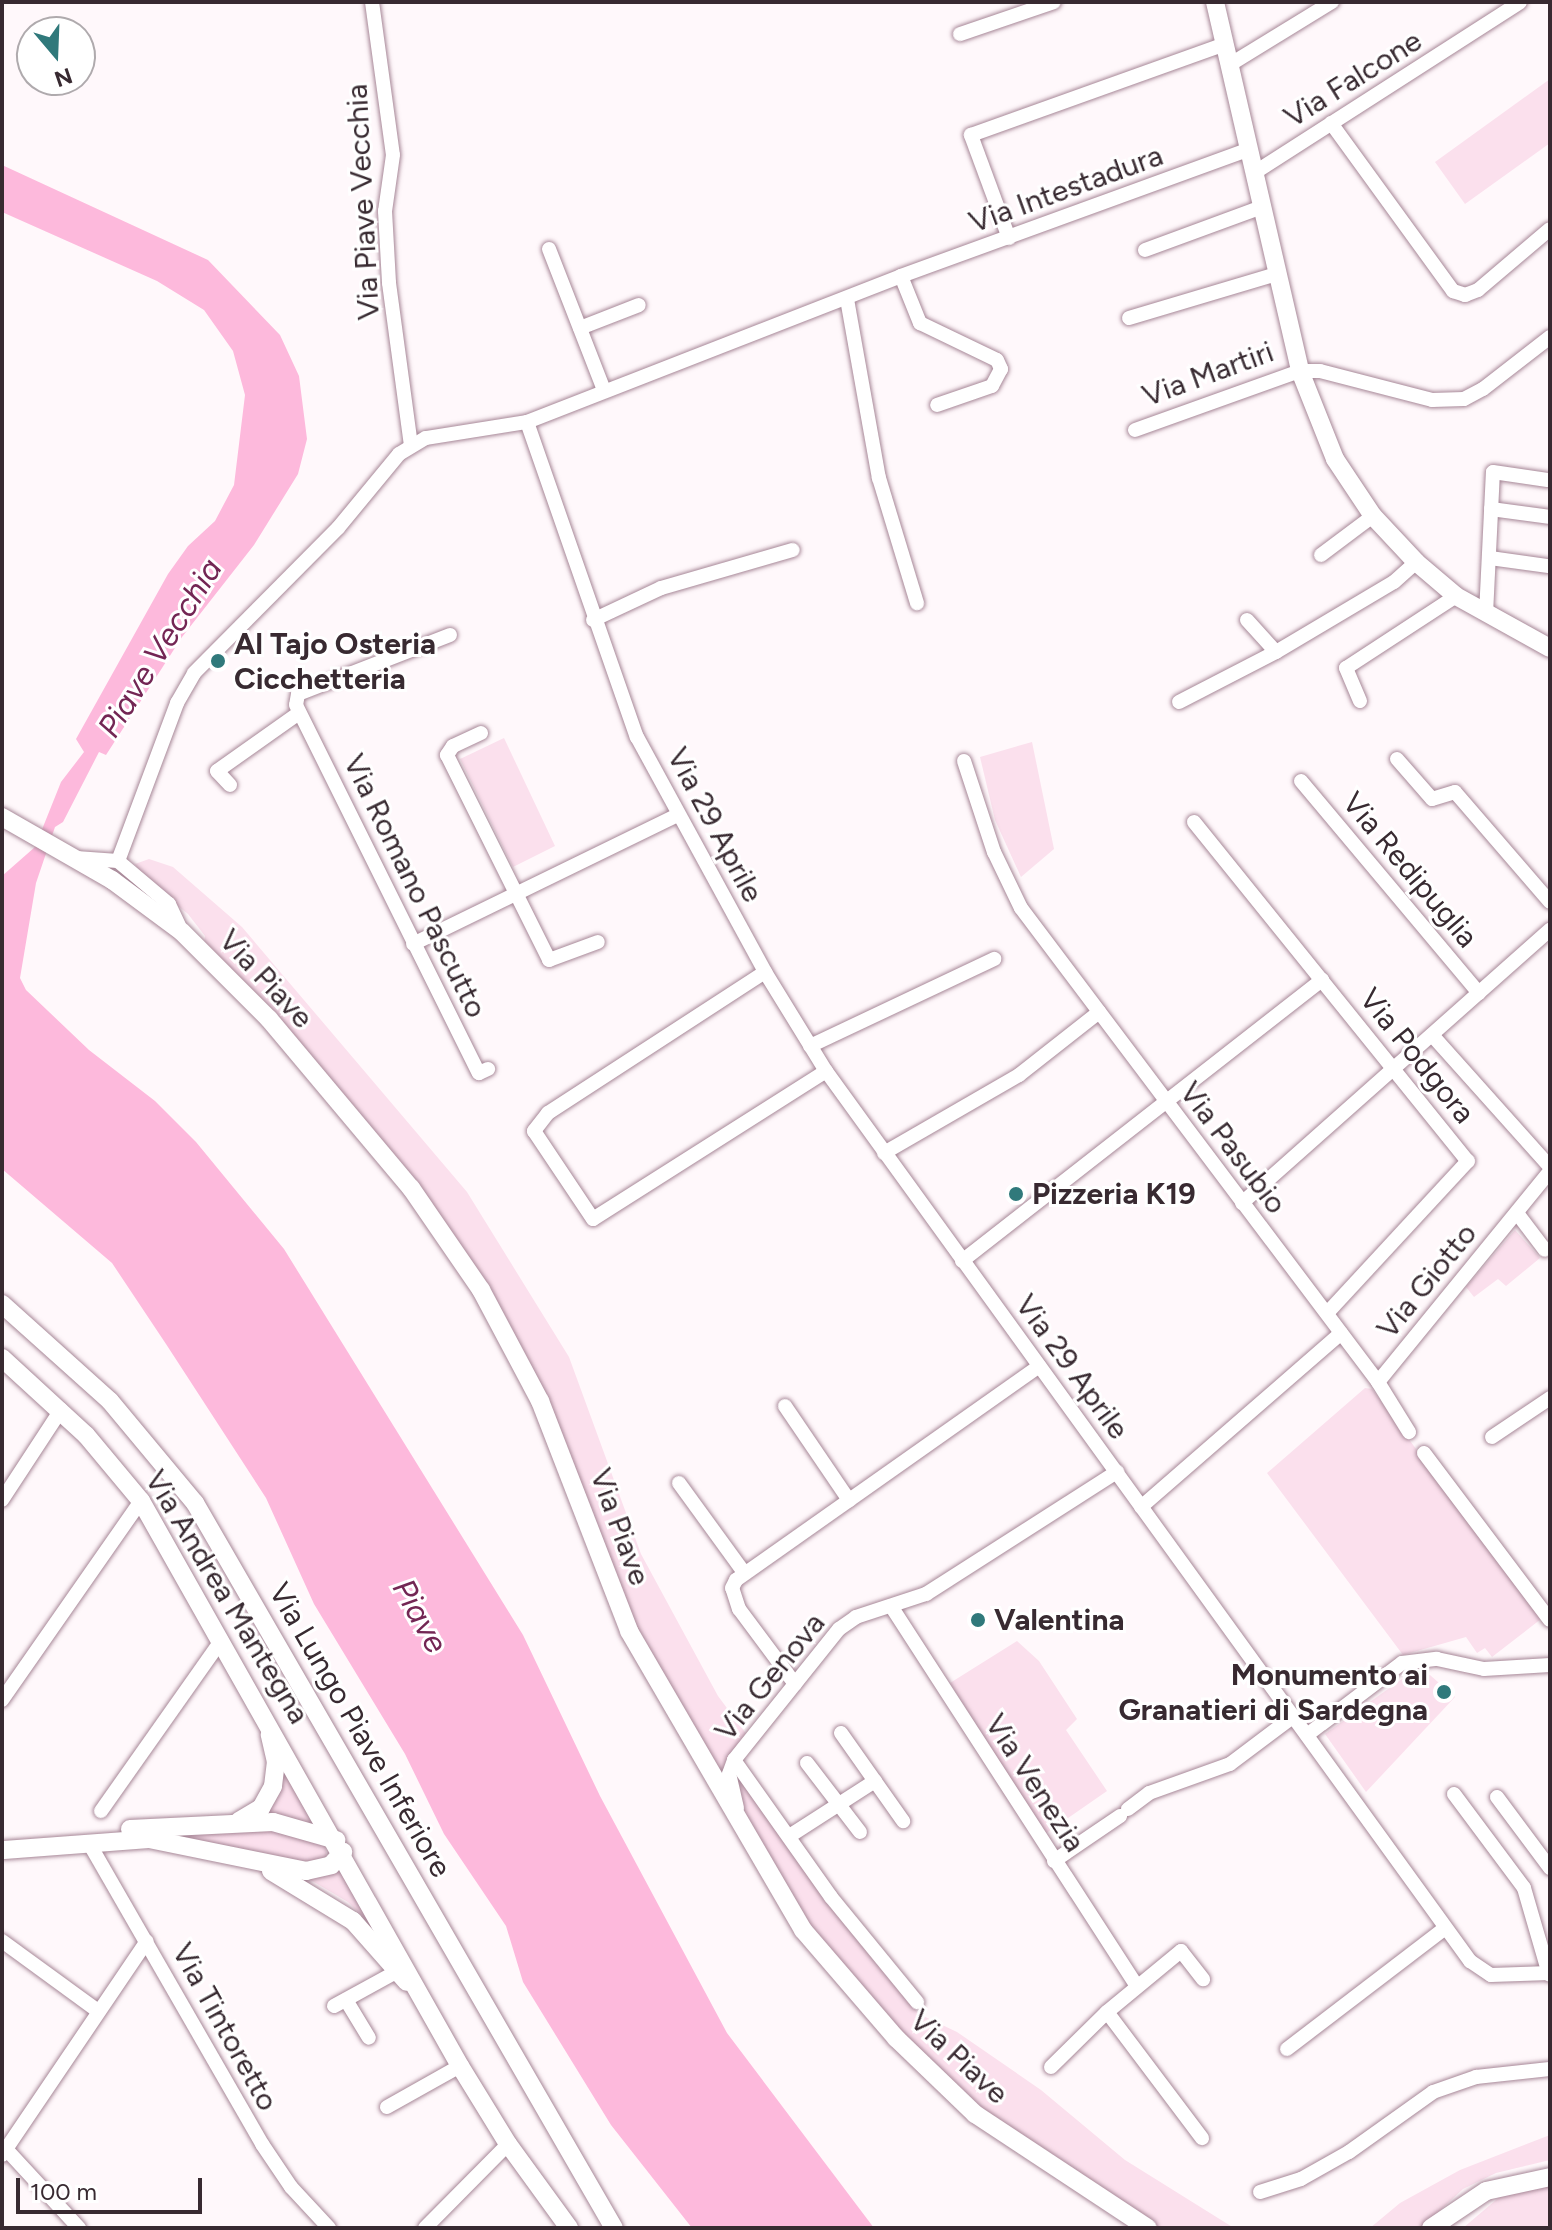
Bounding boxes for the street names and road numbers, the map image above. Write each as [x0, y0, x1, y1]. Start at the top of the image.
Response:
street label: Via Falcone [1278, 23, 1428, 135]
street label: Via Piave Vecchia [339, 83, 387, 321]
street label: Via Intestadura [964, 137, 1168, 241]
street label: Via Martiri [1138, 334, 1278, 414]
street label: Via 29 Aprile [659, 742, 771, 908]
street label: Via Romano Pascutto [336, 749, 494, 1023]
street label: Via Redipuglia [1335, 785, 1485, 955]
street label: Via Piave [211, 922, 321, 1036]
street label: Via Podgora [1352, 981, 1482, 1131]
street label: Via Pasubio [1172, 1075, 1294, 1221]
street label: Via Giotto [1370, 1216, 1484, 1346]
street label: Via 29 Aprile [1008, 1288, 1136, 1446]
street label: Via Andrea Mantegna [137, 1464, 317, 1730]
street label: Via Piave [582, 1464, 658, 1590]
street label: Via Lungo Piave Inferiore [261, 1577, 459, 1883]
street label: Via Genova [708, 1606, 832, 1748]
street label: Via Venezia [977, 1708, 1093, 1858]
street label: Via Tintoretto [164, 1937, 286, 2117]
street label: Via Piave [902, 2002, 1016, 2112]

